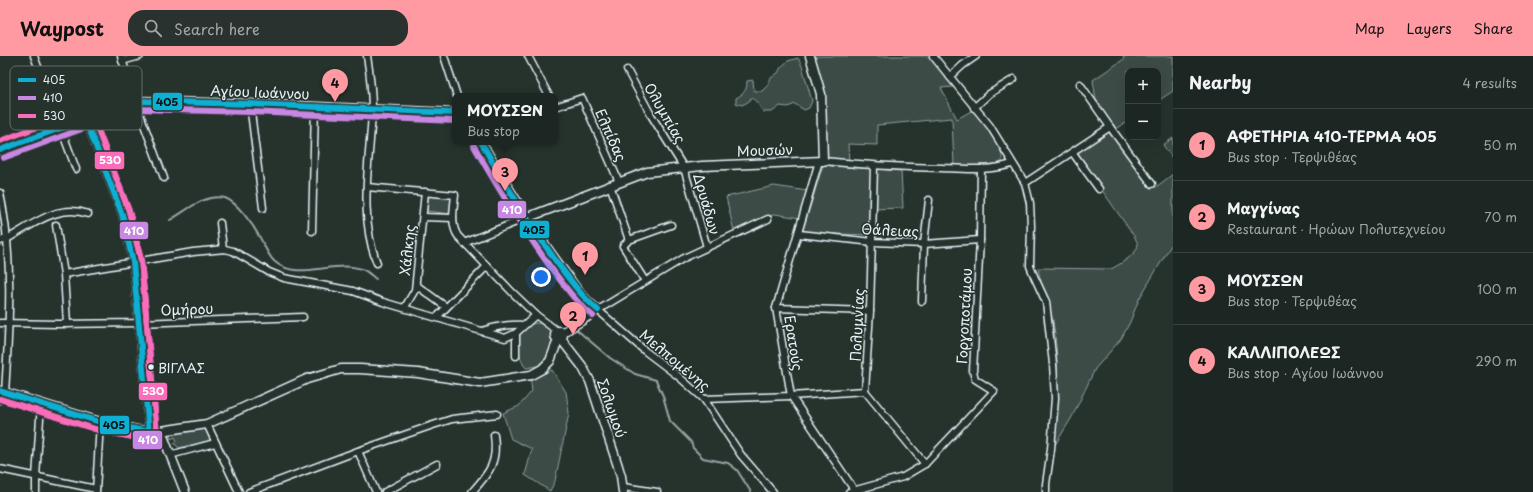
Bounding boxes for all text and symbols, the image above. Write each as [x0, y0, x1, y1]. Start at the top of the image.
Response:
search box [128, 10, 408, 46]
text: Waypost [20, 14, 104, 42]
icon: search [142, 17, 164, 39]
text: Search here [174, 17, 260, 40]
text: Map [1355, 18, 1385, 39]
text: Layers [1407, 18, 1452, 39]
text: Share [1474, 18, 1513, 39]
legend [10, 66, 142, 130]
map controls [1125, 68, 1161, 140]
button: + [1125, 68, 1161, 104]
pin: 4 [322, 69, 348, 102]
text: Nearby [1189, 69, 1251, 95]
text: 405 [43, 71, 65, 88]
text: 4 results [1463, 73, 1517, 92]
street label: Ολυμπίας [639, 79, 691, 147]
street label: Αγίου Ιωάννου [210, 80, 310, 104]
text: 410 [43, 89, 63, 106]
line badge: 405 [152, 92, 183, 111]
text: 405 [156, 93, 178, 110]
popup [452, 93, 558, 145]
text: ΜΟΥΣΣΩΝ [467, 98, 543, 121]
button: − [1125, 104, 1161, 140]
street label: Ελπίδας [590, 105, 632, 165]
text: 530 [43, 107, 65, 124]
text: Bus stop [467, 121, 520, 140]
text: ΑΦΕΤΗΡΙΑ 410-ΤΕΡΜΑ 405 [1227, 124, 1437, 147]
text: 1 [1199, 135, 1205, 154]
text: 50 m [1483, 135, 1517, 154]
street label: Μουσών [736, 139, 794, 161]
text: Bus stop · Τερψιθέας [1227, 147, 1357, 166]
line badge: 530 [94, 151, 125, 170]
text: 530 [99, 151, 121, 168]
pin: 3 [492, 158, 518, 191]
street label: Δρυάδων [688, 171, 726, 237]
text: Μαγγίνας [1227, 196, 1300, 219]
line badge: 410 [497, 200, 527, 219]
text: 410 [502, 201, 522, 218]
text: 2 [1197, 207, 1207, 226]
text: 70 m [1484, 207, 1517, 226]
street label: Θάλειας [861, 218, 919, 242]
text: Restaurant · Ηρώων Πολυτεχνείου [1227, 219, 1446, 238]
line badge: 405 [519, 220, 550, 239]
line badge: 410 [119, 221, 149, 240]
text: 405 [523, 221, 545, 238]
text: 410 [124, 222, 144, 239]
street label: Χάλκης [394, 223, 420, 277]
pin: 1 [572, 242, 598, 275]
your location [531, 267, 551, 287]
street label: Γοργοποτάμου [951, 267, 977, 365]
text: ΜΟΥΣΣΩΝ [1227, 268, 1303, 291]
text: 3 [1198, 279, 1206, 298]
text: 100 m [1477, 279, 1517, 298]
street label: Πολυμνίας [845, 288, 869, 362]
text: Bus stop · Τερψιθέας [1227, 291, 1357, 310]
street label: Ομήρου [160, 298, 214, 320]
pin: 2 [560, 302, 586, 335]
street label: Ερατούς [779, 314, 809, 372]
street label: Μελπομένης [635, 324, 715, 396]
text: ΚΑΛΛΙΠΟΛΕΩΣ [1227, 340, 1340, 363]
text: 4 [1198, 351, 1206, 370]
text: 290 m [1476, 351, 1517, 370]
place label: ΒΙΓΛΑΣ [158, 358, 205, 377]
marker: ΒΙΓΛΑΣ [146, 362, 156, 372]
text: Bus stop · Αγίου Ιωάννου [1227, 363, 1384, 382]
street label: Σολωμού [592, 376, 632, 440]
line badge: 530 [138, 382, 168, 401]
text: 530 [142, 382, 164, 399]
line badge: 405 [99, 415, 130, 435]
text: 405 [103, 416, 125, 433]
line badge: 410 [132, 430, 163, 450]
text: 410 [138, 431, 158, 448]

